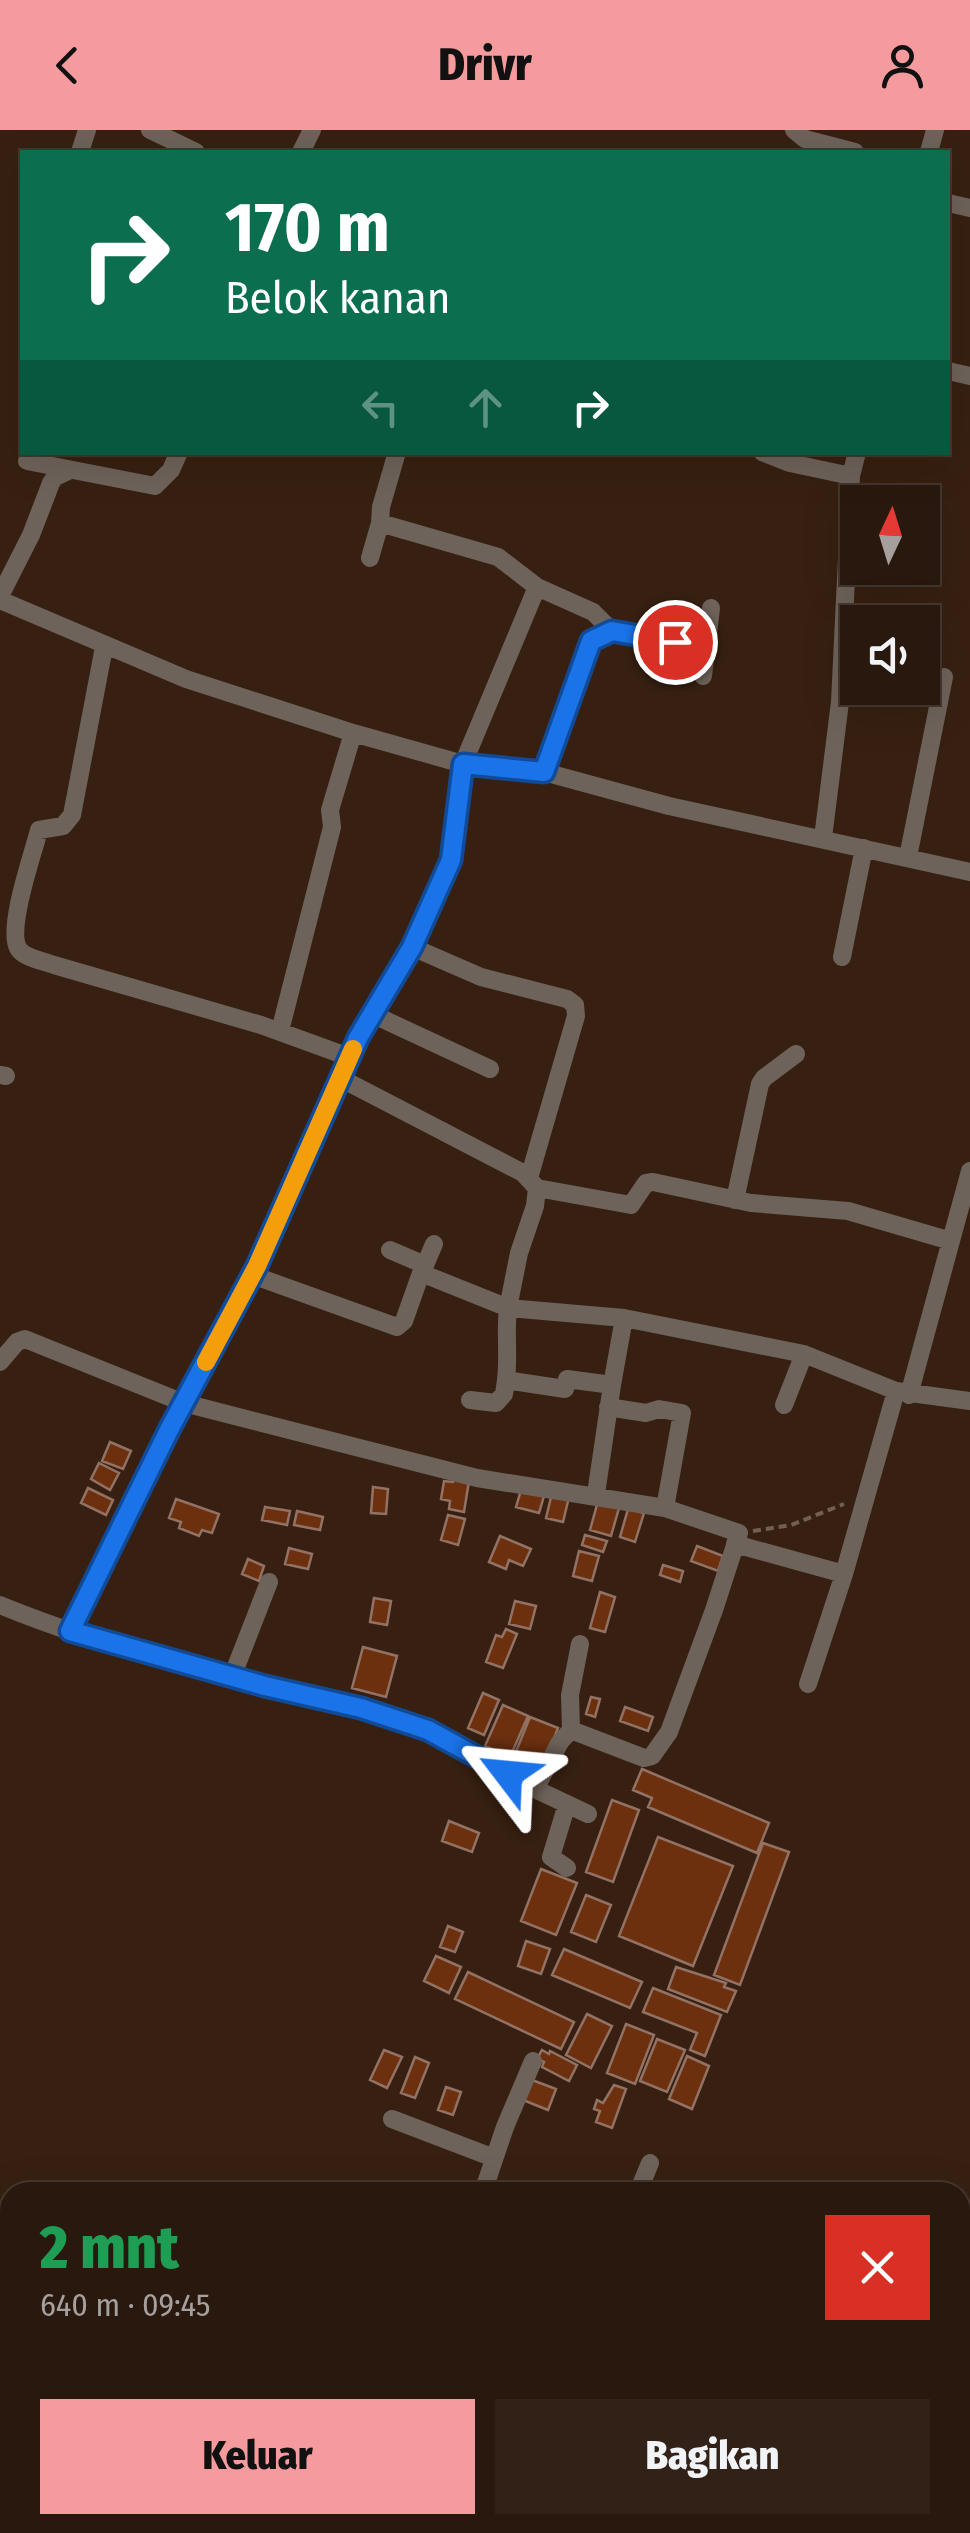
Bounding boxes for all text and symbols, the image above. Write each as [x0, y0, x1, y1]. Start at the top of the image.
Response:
icon: back [40, 38, 95, 93]
text: Drivr [438, 38, 532, 92]
icon: person [875, 38, 930, 93]
text: 170 m [225, 186, 390, 270]
icon: right [60, 190, 190, 320]
text: Belok kanan [225, 271, 451, 325]
icon: left [353, 380, 408, 435]
icon: ahead [458, 380, 513, 435]
icon: right [563, 380, 618, 435]
north arrow [840, 485, 940, 585]
map controls [840, 485, 940, 705]
pin [633, 600, 718, 685]
button: sound [840, 605, 940, 705]
icon: arrive [648, 615, 703, 670]
position arrow [456, 1722, 560, 1826]
text: 2 mnt [40, 2212, 179, 2284]
button: close [825, 2215, 930, 2320]
text: 640 m · 09:45 [40, 2286, 210, 2324]
button: Keluar [40, 2399, 475, 2514]
button: Bagikan [495, 2399, 930, 2514]

